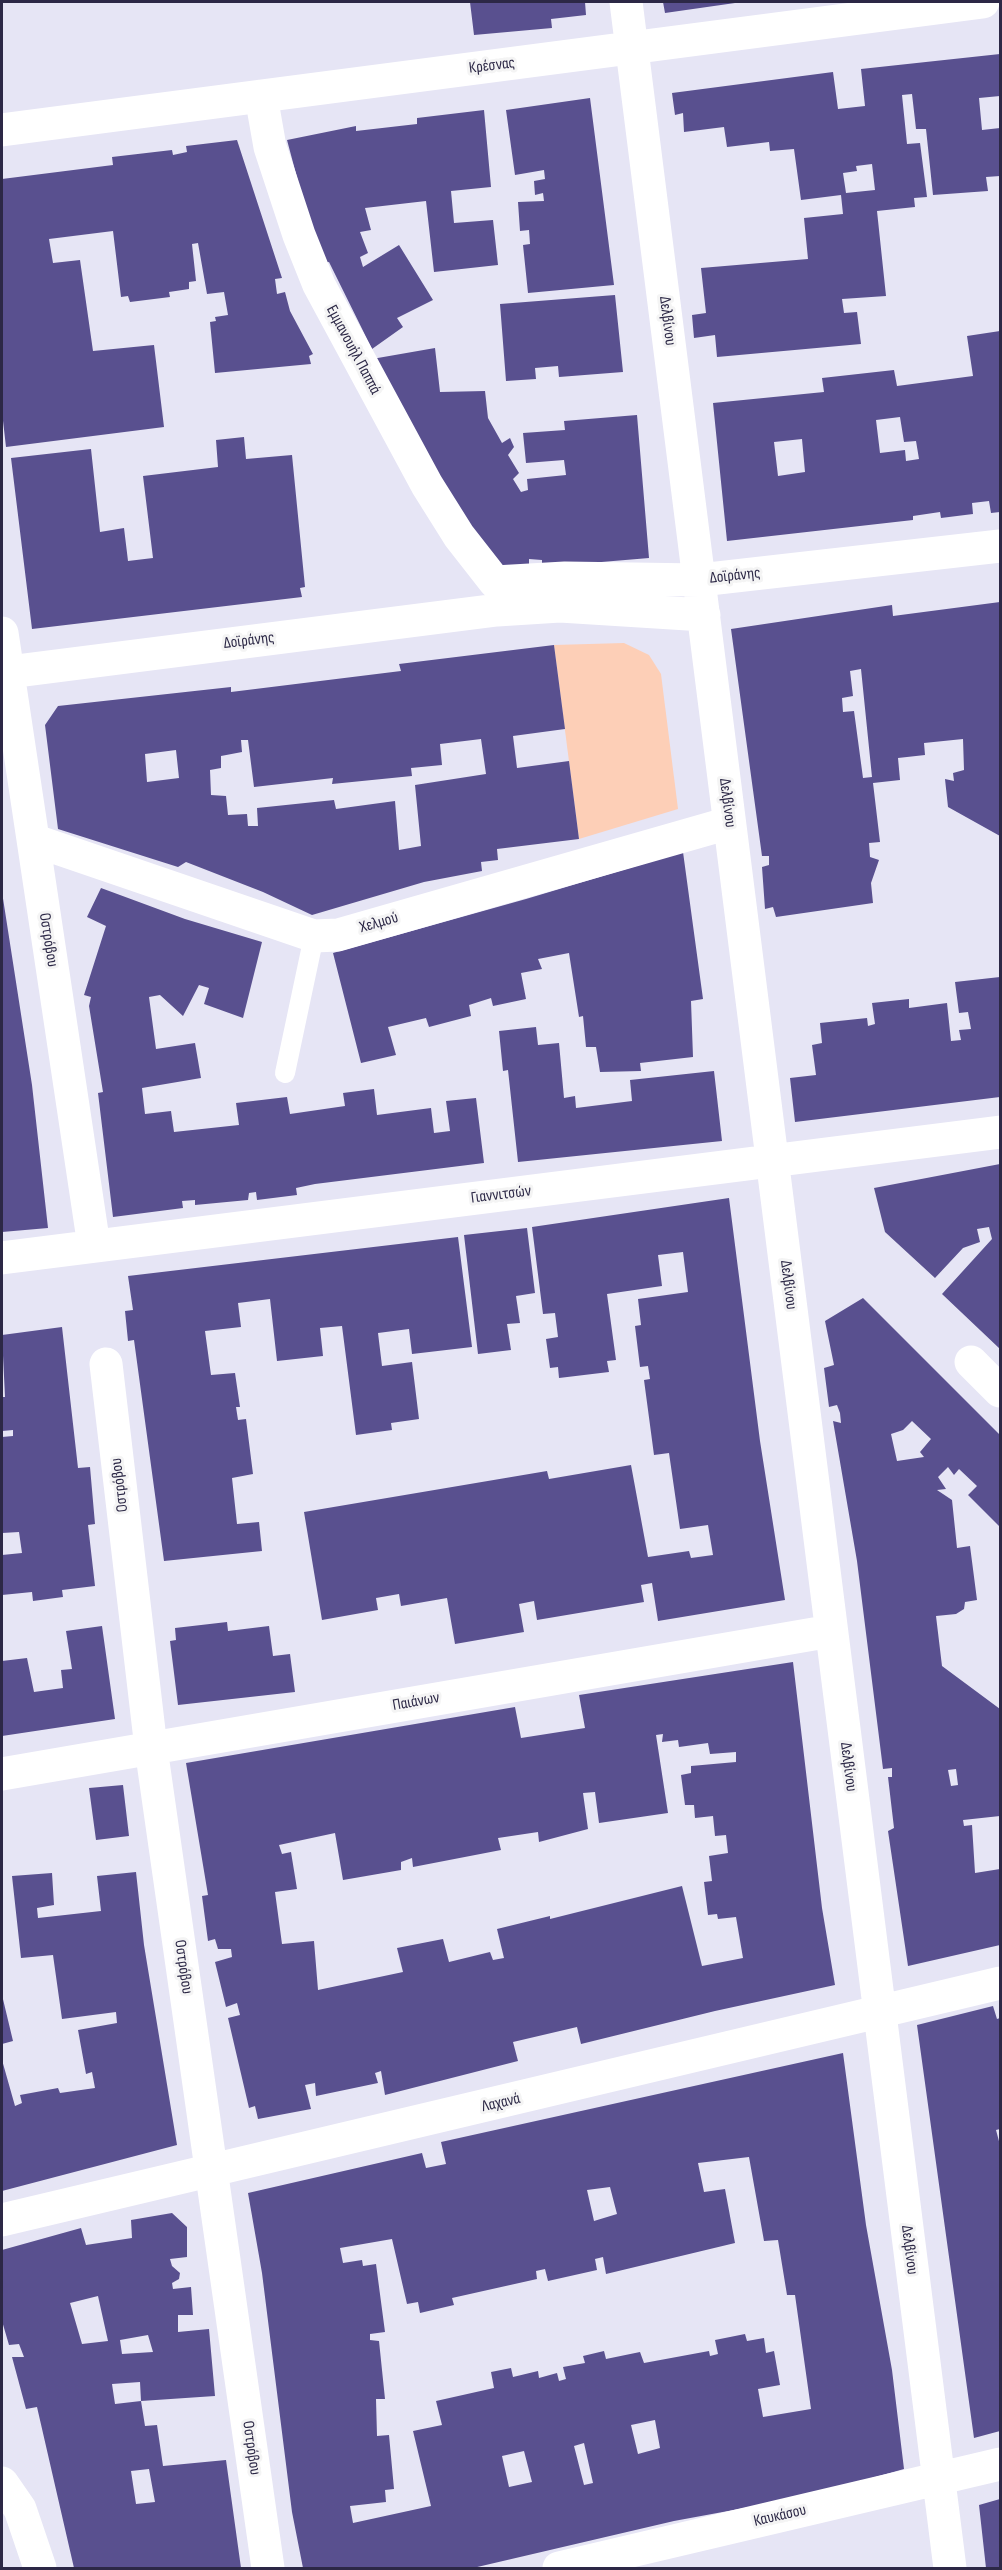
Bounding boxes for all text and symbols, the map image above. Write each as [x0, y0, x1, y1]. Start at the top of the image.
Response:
street label: Κρέσνας [468, 54, 516, 78]
street label: Δελβίνου [654, 295, 680, 347]
street label: Εμμανουήλ Παππά [321, 302, 385, 398]
street label: Δοϊράνης [709, 564, 761, 588]
street label: Δοϊράνης [223, 628, 275, 654]
street label: Δελβίνου [714, 777, 740, 829]
street label: Χελμού [358, 908, 400, 938]
street label: Οστρόβου [34, 912, 62, 968]
street label: Γιαννιτσών [470, 1182, 532, 1208]
street label: Δελβίνου [775, 1259, 801, 1311]
street label: Οστρόβου [107, 1457, 133, 1513]
street label: Παιάνων [391, 1688, 441, 1716]
street label: Δελβίνου [835, 1741, 861, 1793]
street label: Οστρόβου [170, 1939, 196, 1995]
street label: Λαχανά [480, 2089, 522, 2117]
street label: Δελβίνου [896, 2224, 922, 2276]
street label: Οστρόβου [238, 2420, 264, 2476]
street label: Καυκάσου [752, 2501, 808, 2531]

